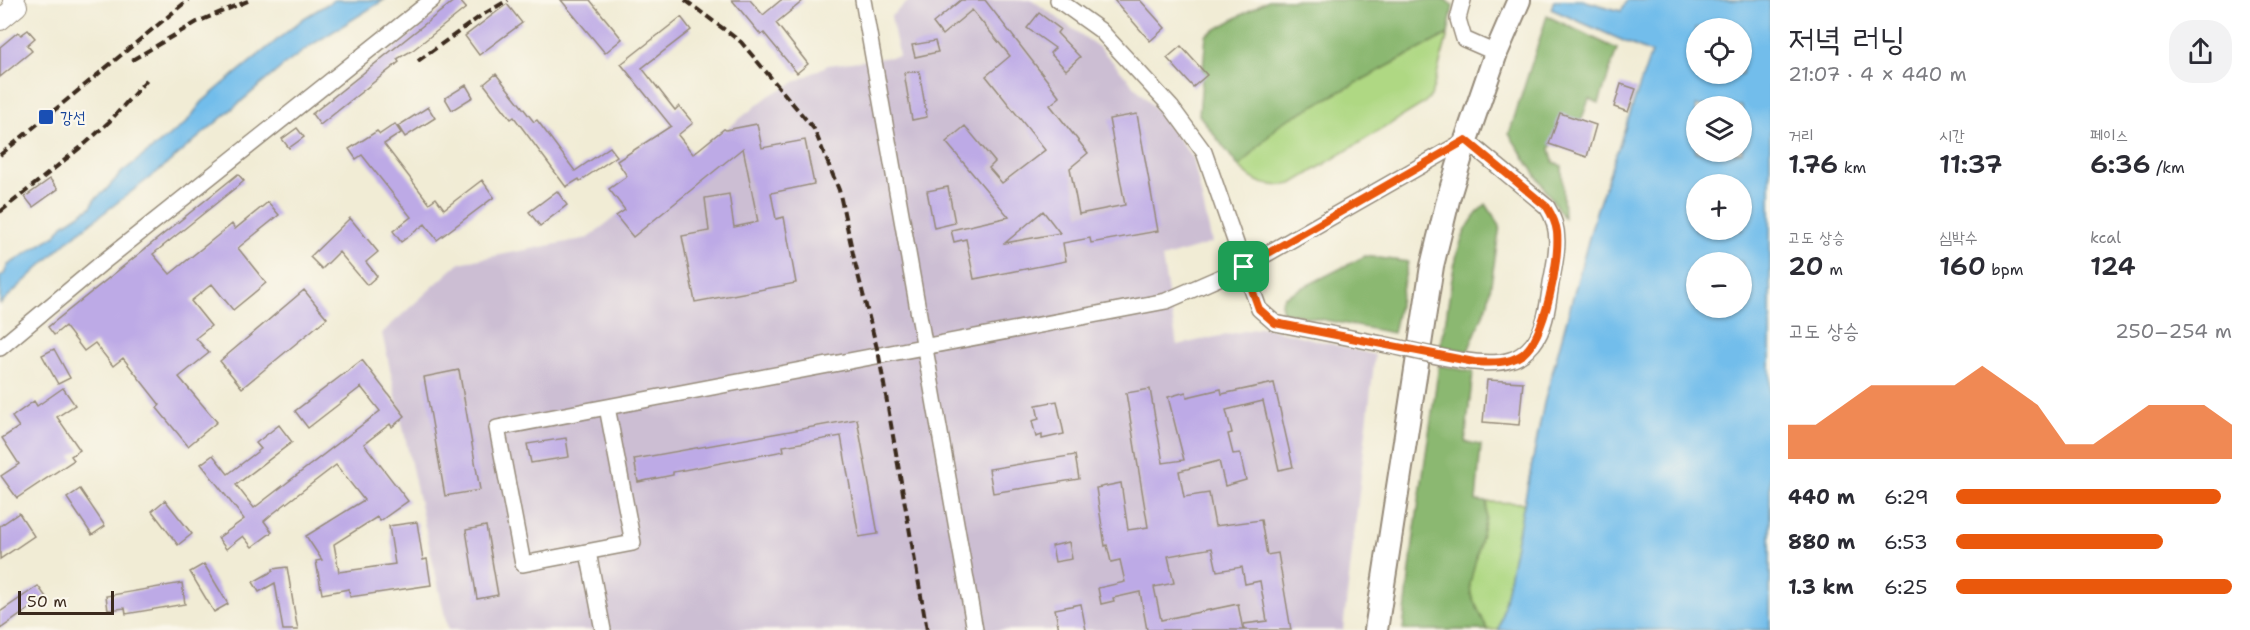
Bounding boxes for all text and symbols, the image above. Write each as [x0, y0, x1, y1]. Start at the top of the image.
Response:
text: 저녁 러닝 [1788, 16, 1906, 61]
map controls [1686, 18, 1752, 318]
button: locate [1686, 18, 1752, 84]
button: share [2169, 20, 2232, 83]
text: 21:07 · 4 × 440 m [1788, 61, 1967, 87]
button: layers [1686, 96, 1752, 162]
place label: 강선 [60, 107, 86, 128]
marker: 강선 [37, 108, 55, 126]
text: 거리 [1788, 125, 1814, 146]
text: 시간 [1939, 125, 1965, 146]
text: 페이스 [2090, 125, 2129, 146]
text: 1.76 [1788, 146, 1838, 181]
text: 11:37 [1939, 146, 2002, 181]
text: 6:36 [2090, 146, 2151, 181]
text: km [1838, 157, 1866, 178]
text: /km [2151, 157, 2185, 178]
button: + [1686, 174, 1752, 240]
text: 고도 상승 [1788, 227, 1845, 248]
text: 심박수 [1939, 227, 1978, 248]
text: kcal [2090, 227, 2121, 248]
pin [1218, 241, 1269, 292]
text: 20 [1788, 248, 1824, 283]
text: 160 [1939, 248, 1986, 283]
text: 124 [2090, 248, 2136, 283]
icon: arrive [1227, 250, 1260, 283]
button: − [1686, 252, 1752, 318]
text: m [1824, 259, 1843, 280]
text: bpm [1986, 259, 2024, 280]
text: 고도 상승 [1788, 318, 1859, 344]
text: 250–254 m [2115, 318, 2232, 344]
text: 440 m [1788, 484, 1855, 510]
text: 6:29 [1884, 484, 1929, 510]
text: 880 m [1788, 529, 1855, 555]
text: 6:53 [1884, 529, 1928, 555]
text: 1.3 km [1788, 574, 1854, 600]
text: 6:25 [1884, 574, 1928, 600]
scale bar [18, 588, 114, 616]
text: 50 m [27, 591, 67, 612]

